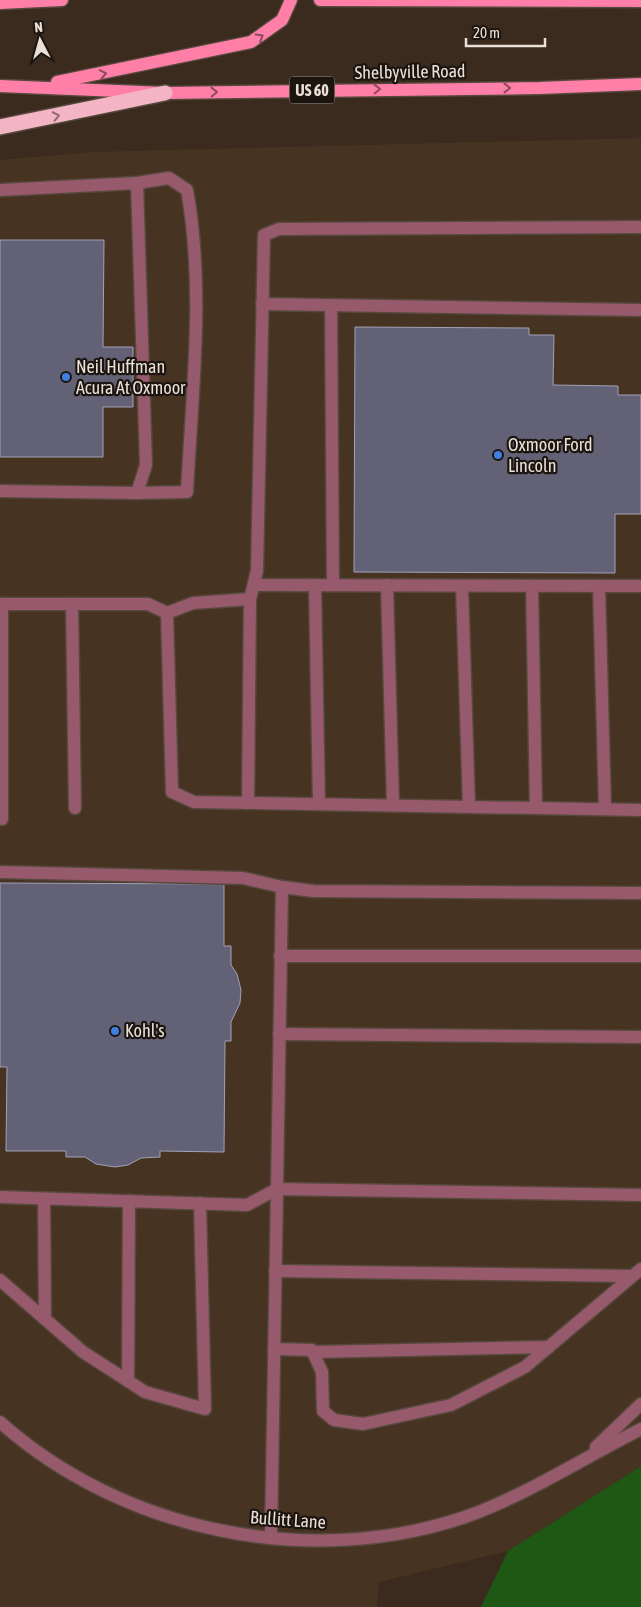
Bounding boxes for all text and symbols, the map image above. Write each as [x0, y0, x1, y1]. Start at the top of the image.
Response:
north arrow [15, 15, 65, 65]
scale bar [466, 15, 545, 47]
text: N [34, 19, 44, 35]
text: 20 m [473, 24, 500, 41]
one-way arrow [255, 33, 264, 43]
street label: Shelbyville Road [354, 60, 466, 83]
one-way arrow [98, 69, 107, 79]
road number: US 60 [290, 76, 334, 104]
one-way arrow [504, 83, 511, 93]
one-way arrow [373, 84, 381, 94]
one-way arrow [210, 87, 218, 97]
one-way arrow [52, 111, 61, 122]
place label: Neil Huffman Acura At Oxmoor [76, 356, 186, 398]
marker: Neil Huffman Acura At Oxmoor [60, 371, 72, 383]
place label: Oxmoor Ford Lincoln [508, 434, 593, 476]
marker: Oxmoor Ford Lincoln [492, 449, 504, 461]
place label: Kohl's [125, 1020, 165, 1041]
marker: Kohl's [109, 1025, 121, 1037]
street label: Bullitt Lane [249, 1506, 327, 1533]

